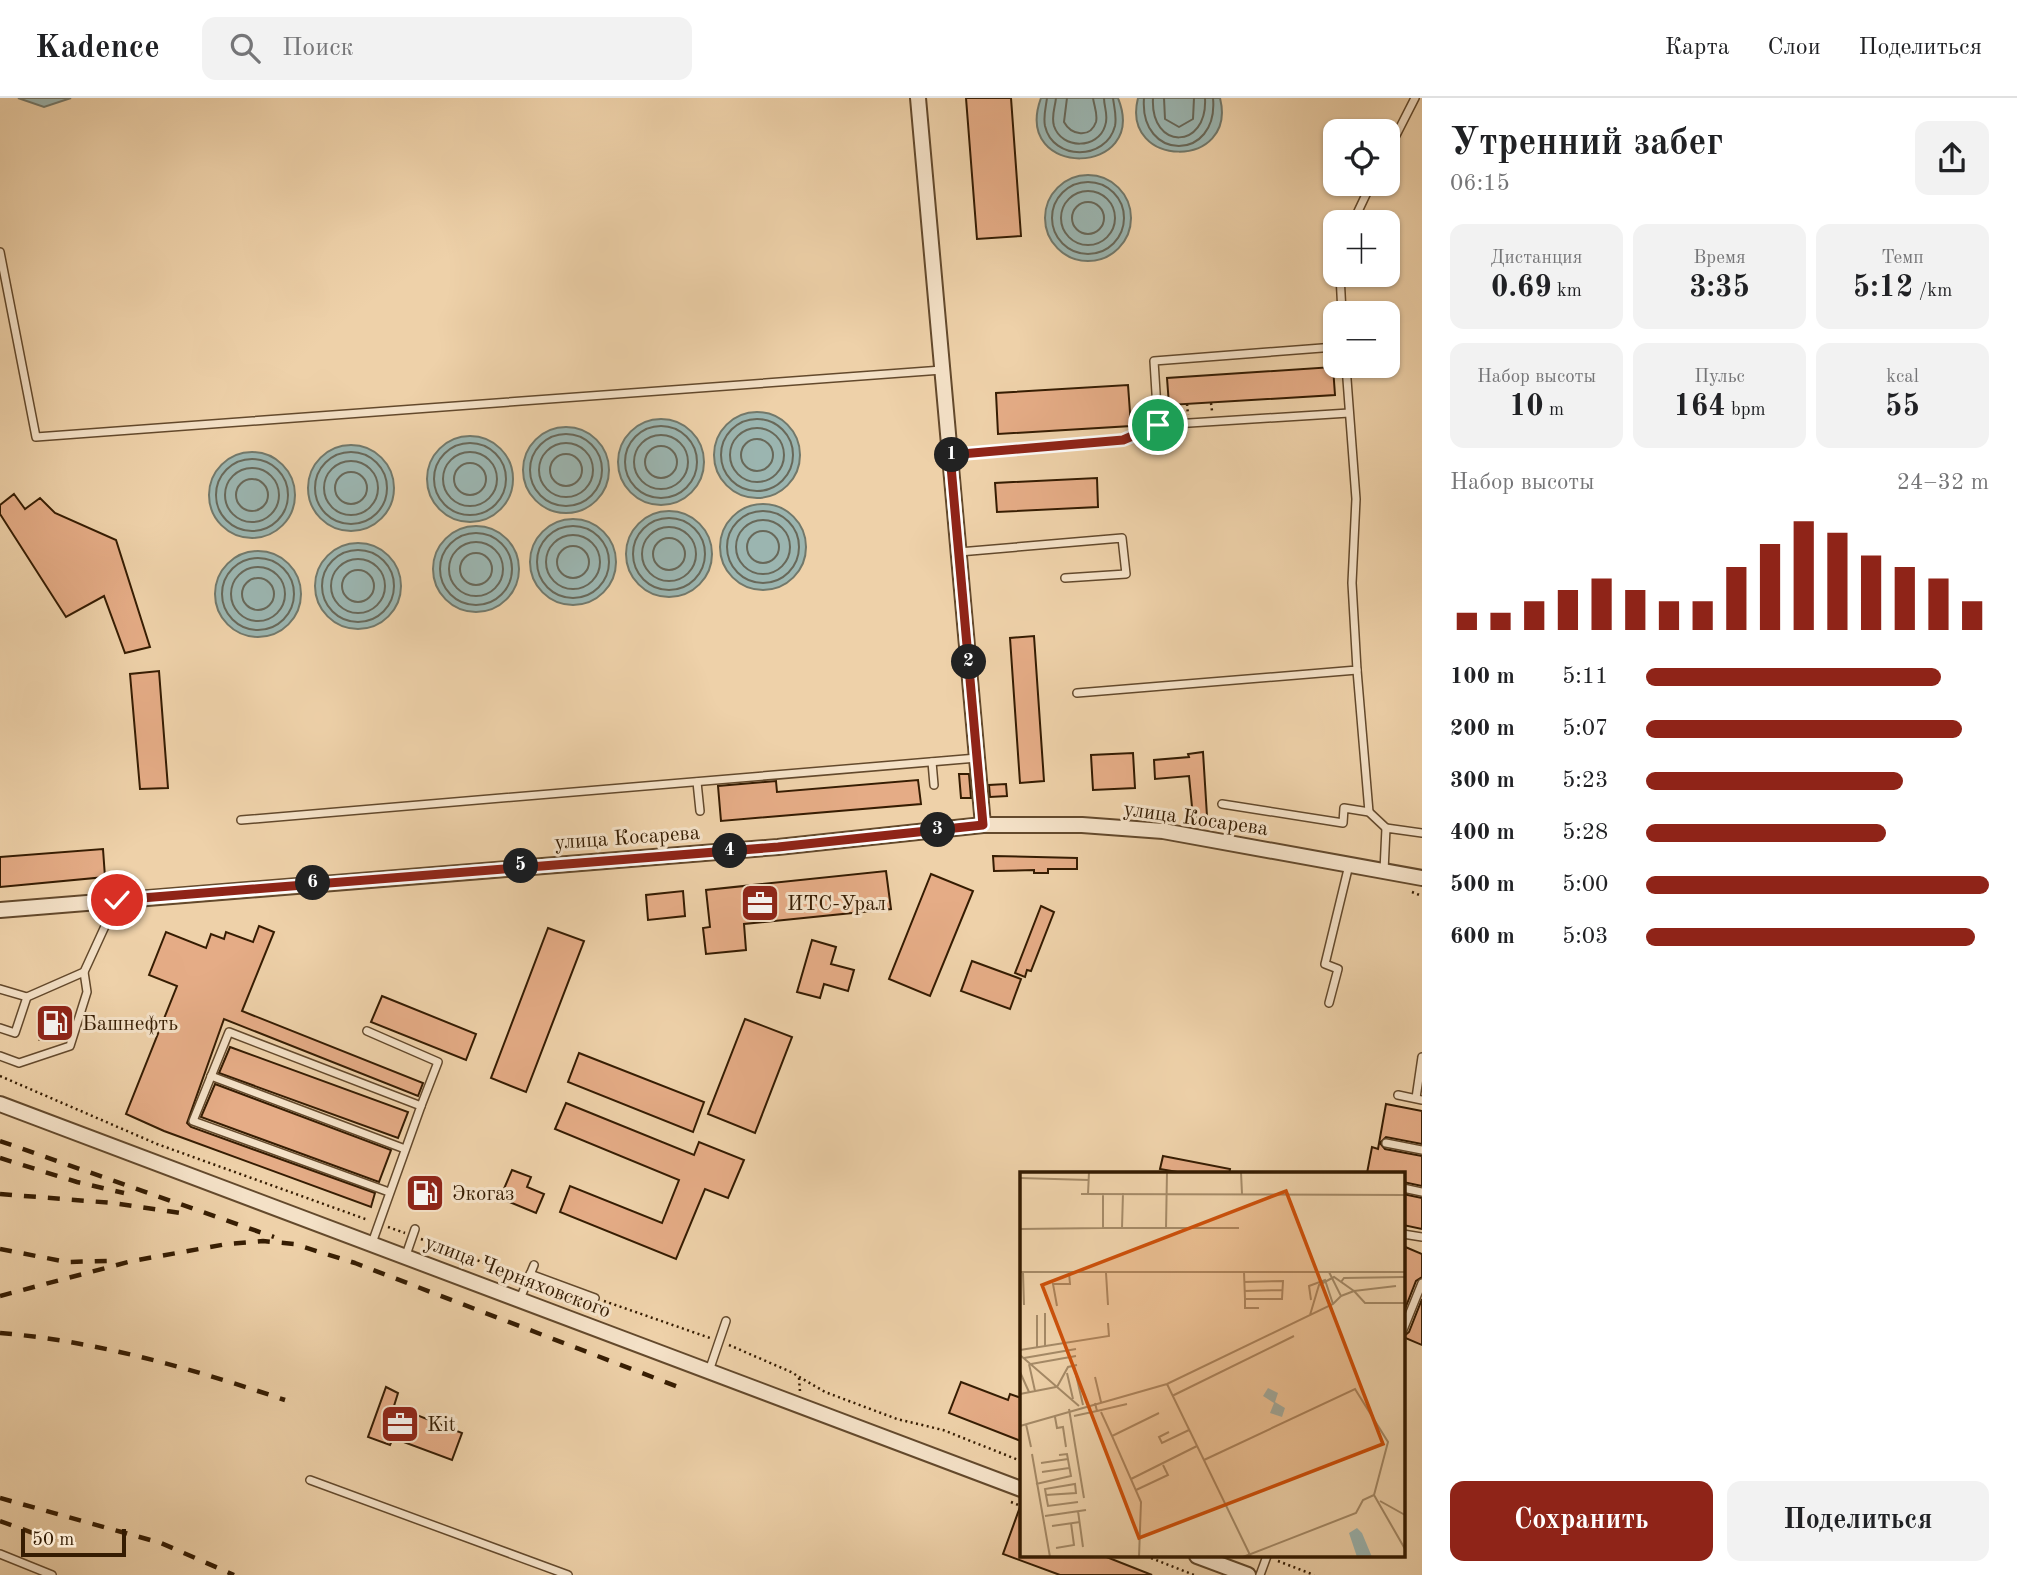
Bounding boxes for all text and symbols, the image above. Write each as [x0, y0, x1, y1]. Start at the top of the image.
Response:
search box [202, 17, 692, 80]
icon: search [226, 29, 264, 67]
text: Kadence [35, 32, 160, 65]
text: Поиск [282, 35, 354, 61]
text: Карта [1665, 36, 1730, 60]
text: Слои [1768, 36, 1821, 60]
text: Поделиться [1859, 36, 1982, 60]
map controls [1323, 119, 1400, 378]
button: locate [1323, 119, 1400, 196]
button: share [1915, 121, 1989, 195]
text: Утренний забег [1450, 125, 1723, 163]
text: 06:15 [1450, 172, 1510, 195]
button: + [1323, 210, 1400, 287]
text: Дистанция [1491, 249, 1582, 268]
text: Время [1693, 249, 1746, 268]
text: Темп [1881, 249, 1924, 268]
text: 0.69 [1491, 273, 1552, 303]
text: 3:35 [1689, 273, 1750, 303]
text: 5:12 [1853, 273, 1913, 303]
text: km [1552, 282, 1582, 301]
text: /km [1913, 282, 1952, 301]
button: − [1323, 301, 1400, 378]
text: Набор высоты [1477, 368, 1596, 387]
text: Пульс [1694, 368, 1745, 387]
text: kcal [1886, 368, 1919, 387]
text: 10 [1509, 392, 1544, 422]
text: 164 [1673, 392, 1726, 422]
text: 55 [1885, 392, 1920, 422]
pin [1128, 395, 1188, 455]
text: m [1544, 401, 1564, 420]
text: bpm [1726, 401, 1766, 420]
icon: arrive [1139, 406, 1177, 444]
pin: 1 [934, 438, 970, 472]
text: 1 [946, 445, 957, 464]
text: Набор высоты [1450, 471, 1594, 494]
text: 24–32 m [1897, 471, 1989, 494]
pin: 2 [951, 644, 986, 680]
text: 2 [963, 652, 974, 671]
text: 100 m [1450, 665, 1515, 688]
text: 5:11 [1562, 665, 1608, 688]
text: 200 m [1450, 717, 1515, 740]
text: 5:07 [1562, 717, 1608, 740]
text: 300 m [1450, 769, 1515, 792]
text: 5:23 [1562, 769, 1608, 792]
street label: улица Косарева [1122, 799, 1269, 840]
pin: 3 [920, 812, 956, 848]
text: 3 [932, 820, 943, 839]
text: 400 m [1450, 821, 1515, 844]
text: 5:28 [1562, 821, 1608, 844]
street label: улица Косарева [554, 823, 701, 854]
pin: 4 [712, 834, 748, 868]
text: 4 [724, 841, 735, 860]
pin: 5 [504, 848, 538, 884]
text: 5 [515, 856, 526, 875]
pin: 6 [296, 866, 330, 900]
pin [87, 870, 147, 930]
text: 6 [307, 873, 318, 892]
text: 500 m [1450, 873, 1515, 896]
text: 5:00 [1562, 873, 1608, 896]
icon: check [98, 881, 136, 919]
office icon: ИТС-Урал [739, 882, 781, 924]
place label: ИТС-Урал [787, 894, 886, 915]
text: 600 m [1450, 925, 1515, 948]
text: 5:03 [1562, 925, 1608, 948]
fuel station icon: Башнефть [34, 1002, 76, 1044]
place label: Башнефть [82, 1014, 178, 1035]
fuel station icon: Экогаз [404, 1172, 446, 1214]
inset map [1020, 1172, 1405, 1558]
place label: Экогаз [452, 1184, 514, 1205]
street label: улица Черняховского [422, 1232, 613, 1323]
office icon: Kit [379, 1403, 421, 1445]
place label: Kit [427, 1415, 456, 1436]
button: Сохранить [1450, 1481, 1713, 1561]
button: Поделиться [1727, 1481, 1989, 1561]
scale bar [21, 1526, 126, 1558]
text: 50 m [32, 1531, 74, 1550]

